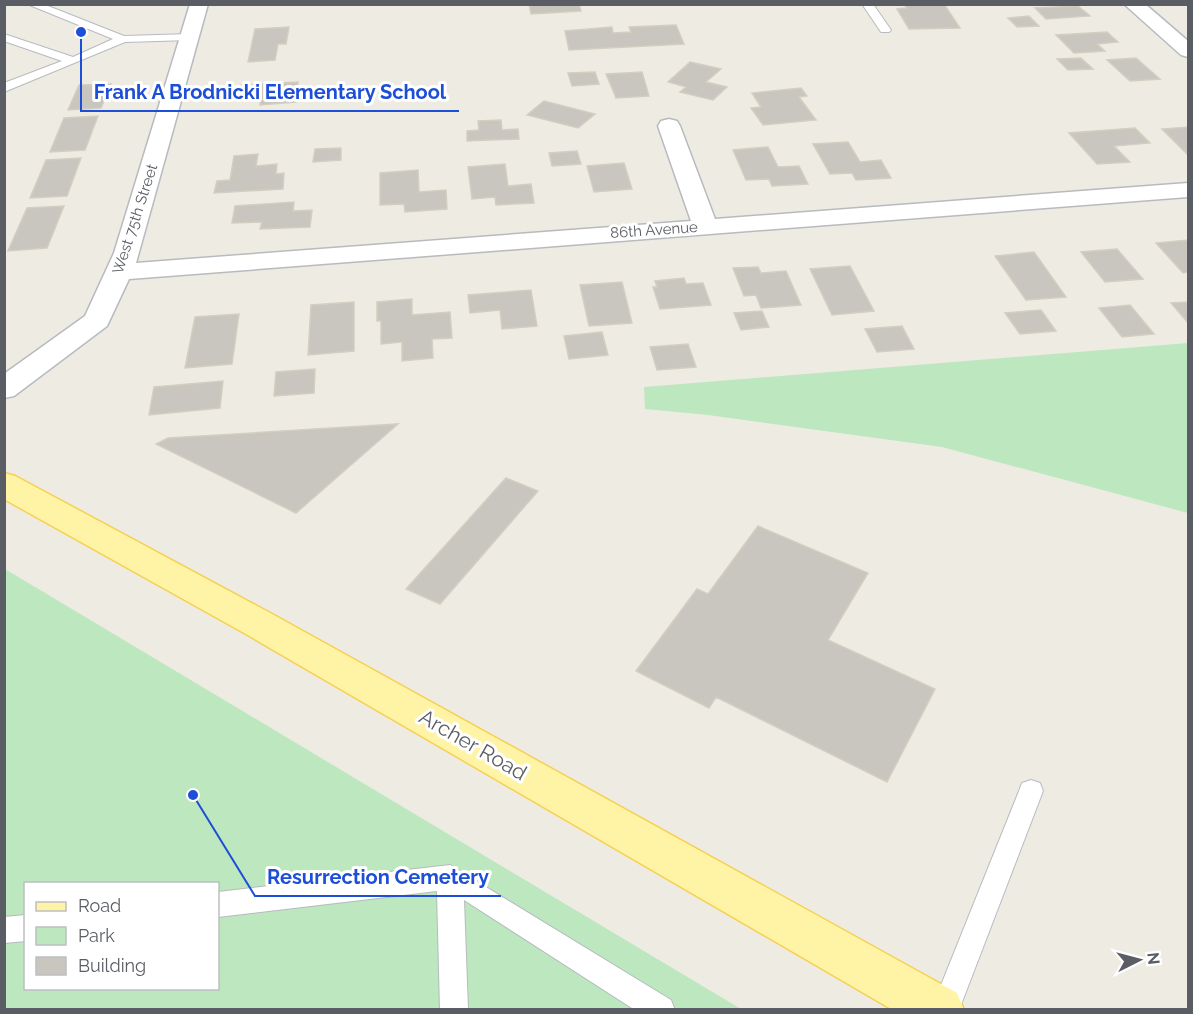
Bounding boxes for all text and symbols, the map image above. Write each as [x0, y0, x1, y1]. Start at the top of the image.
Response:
callout: Frank A Brodnicki Elementary School [81, 73, 459, 111]
text: Frank A Brodnicki Elementary School [94, 80, 447, 104]
street label: West 75th Street [109, 162, 161, 276]
street label: 86th Avenue [610, 218, 699, 242]
street label: Archer Road [415, 704, 531, 785]
callout: Resurrection Cemetery [255, 858, 501, 896]
text: Resurrection Cemetery [267, 865, 489, 889]
legend [24, 882, 219, 990]
text: Road [78, 895, 121, 916]
text: Park [78, 925, 115, 946]
north arrow [1109, 930, 1169, 990]
text: N [1143, 951, 1164, 966]
text: Building [78, 955, 146, 976]

